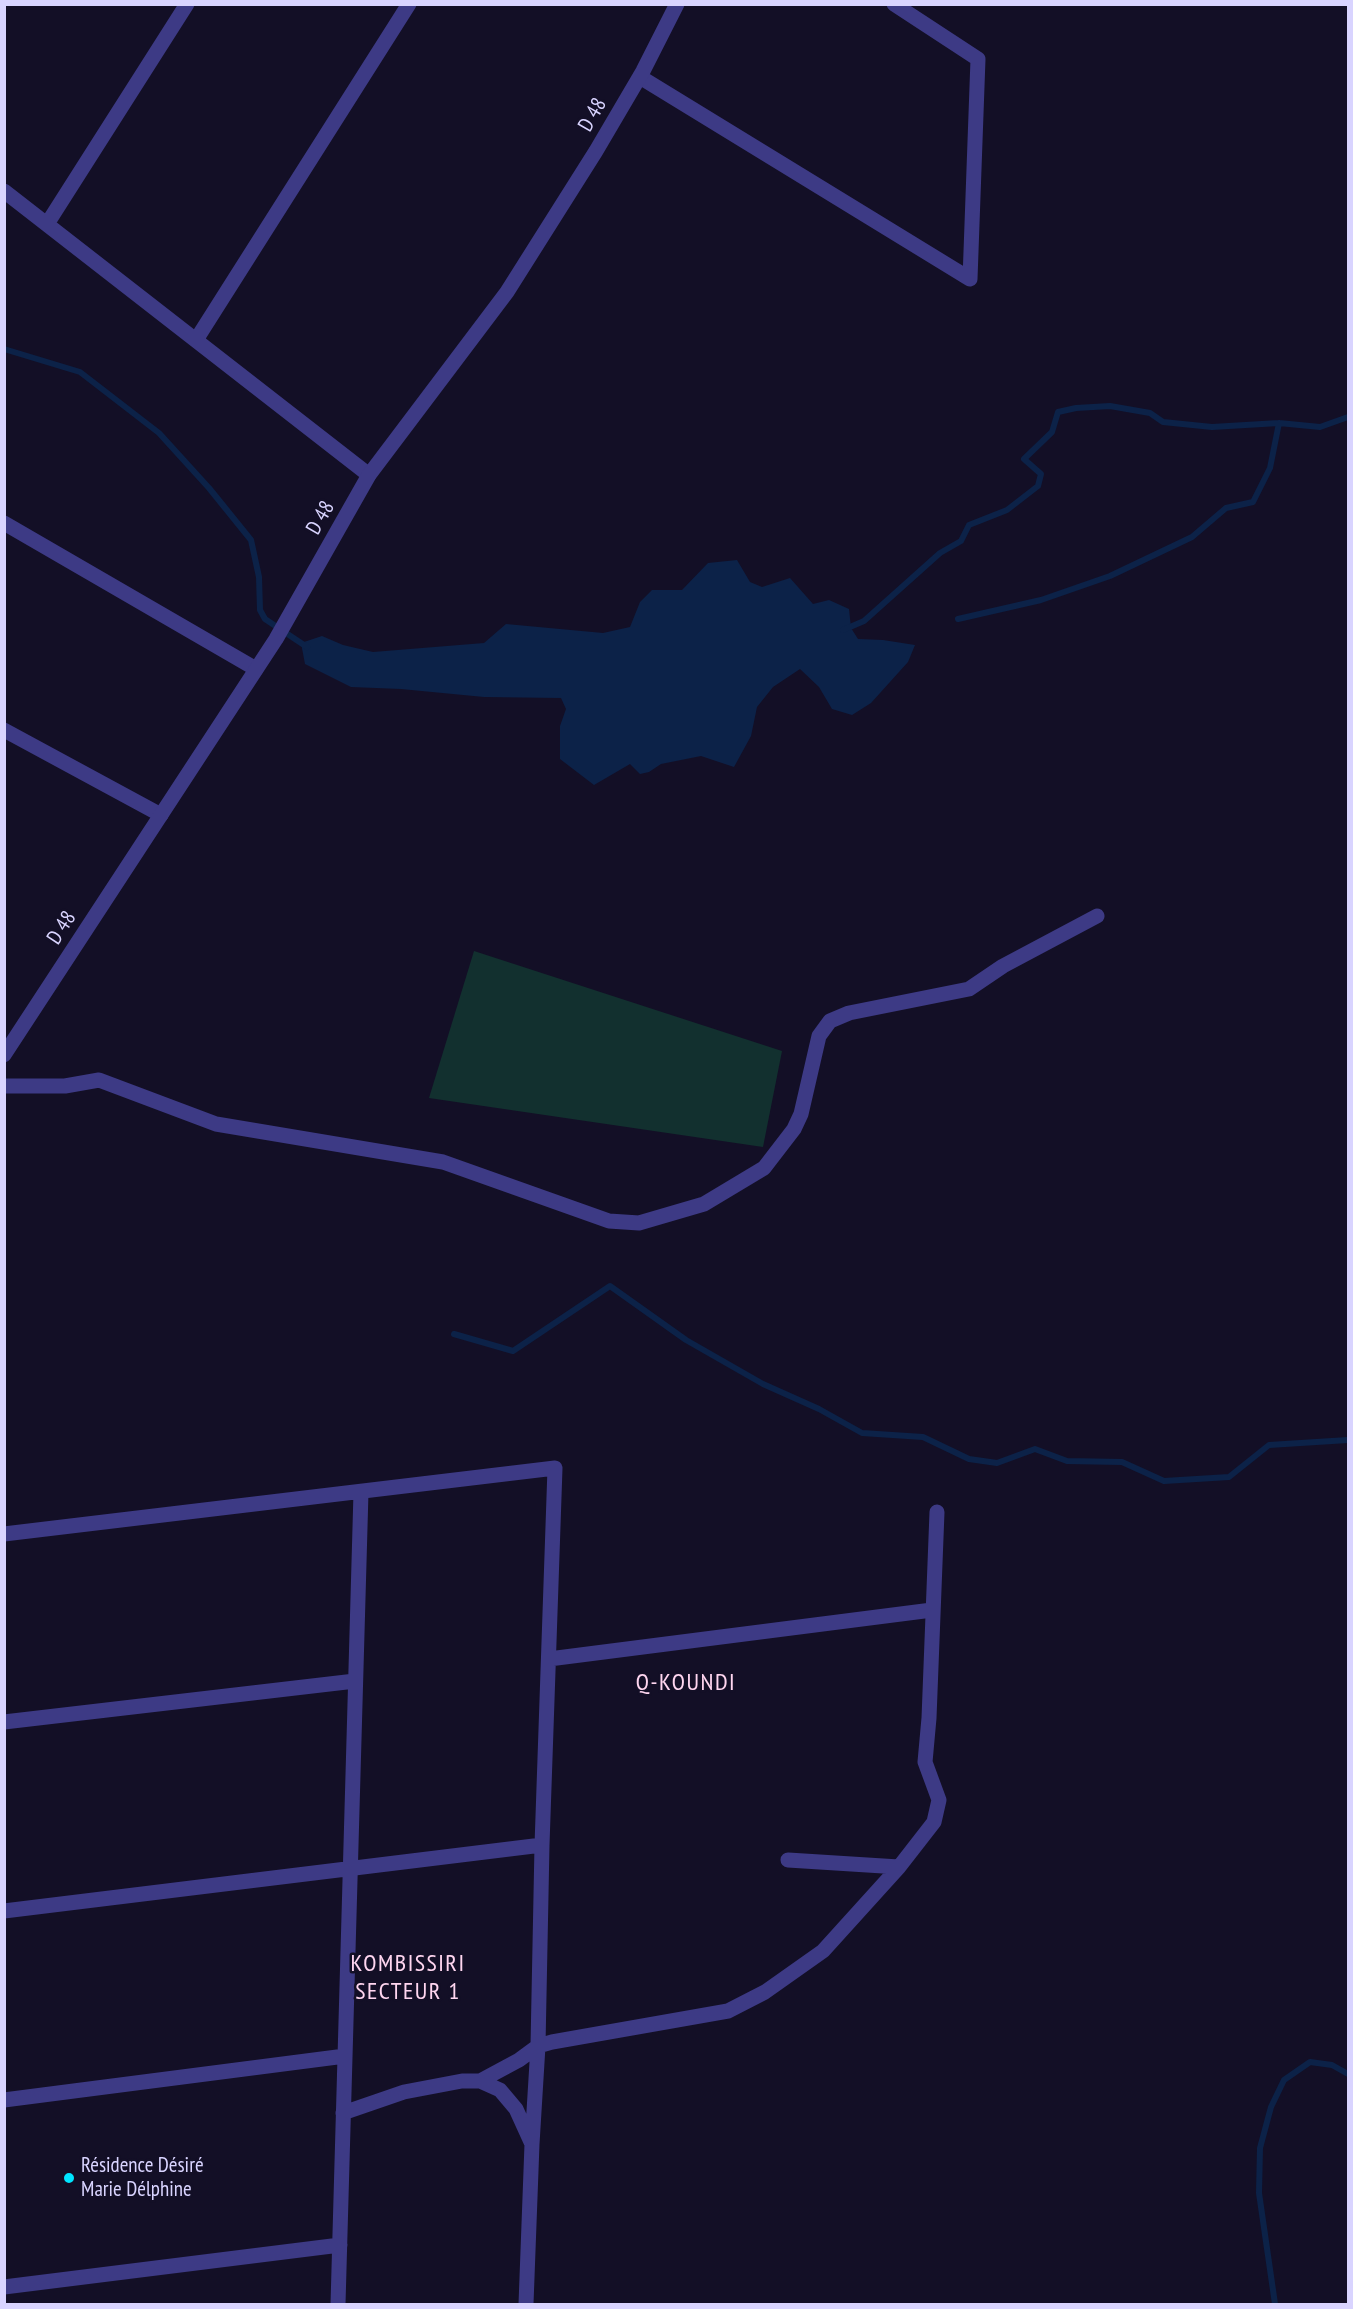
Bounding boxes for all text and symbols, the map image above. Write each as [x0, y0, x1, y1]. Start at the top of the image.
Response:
street label: D 48 [573, 94, 613, 136]
street label: D 48 [301, 497, 341, 539]
street label: D 48 [42, 907, 82, 949]
district label: Q-KOUNDI [636, 1669, 736, 1697]
district label: KOMBISSIRI SECTEUR 1 [351, 1950, 465, 2006]
place label: Résidence Désiré Marie Délphine [81, 2153, 204, 2203]
marker: Résidence Désiré Marie Délphine [62, 2171, 76, 2185]

